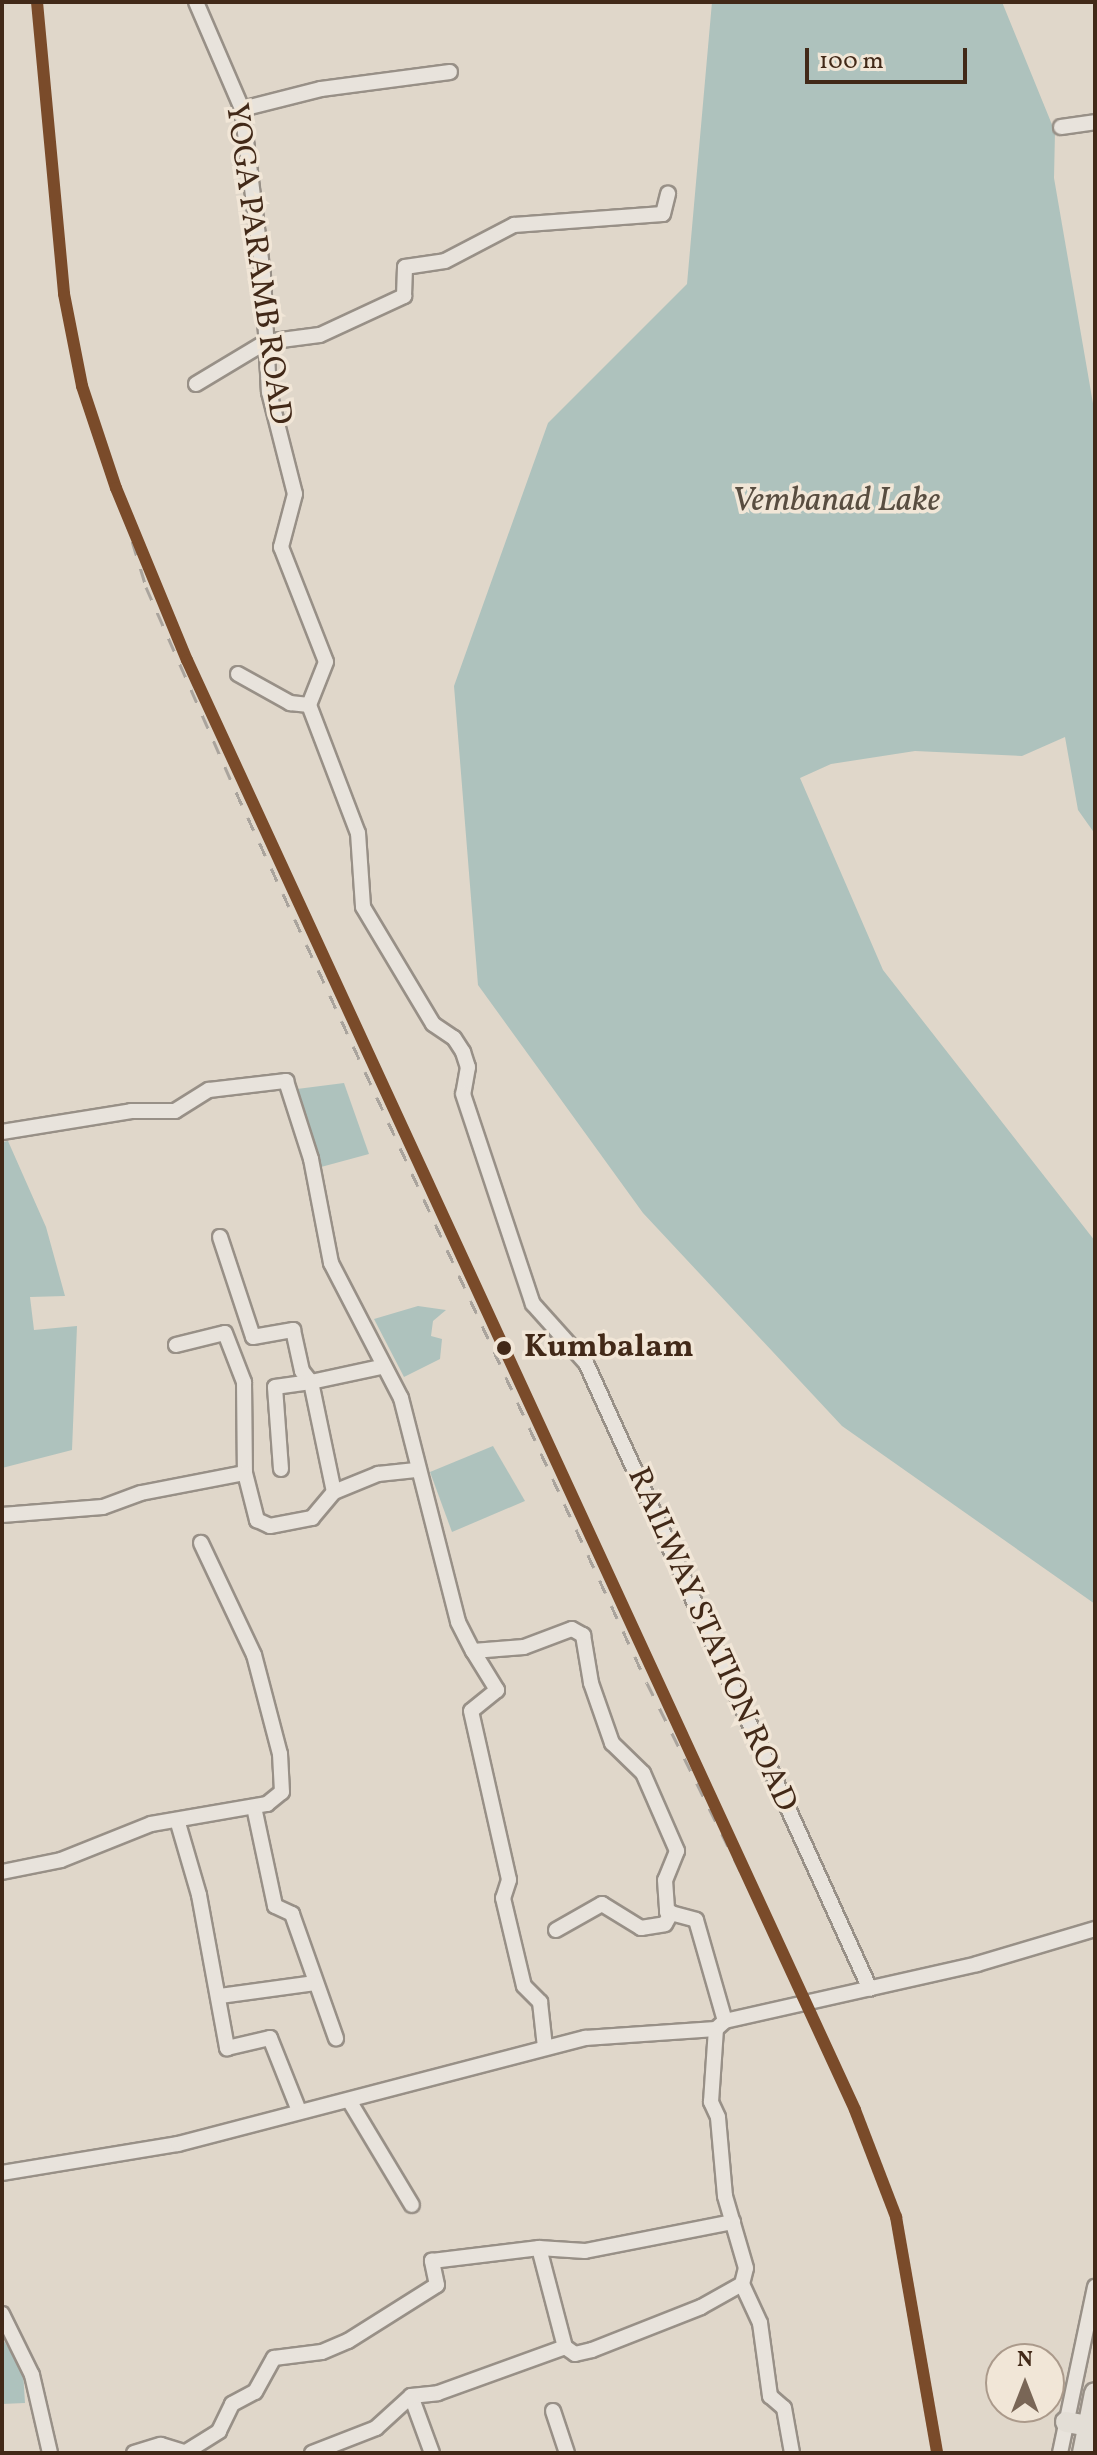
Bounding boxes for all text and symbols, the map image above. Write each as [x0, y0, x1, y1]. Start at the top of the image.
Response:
scale bar [809, 32, 971, 82]
text: 100 m [819, 45, 884, 79]
street label: YOGA PARAMB ROAD [215, 101, 299, 427]
water label: Vembanad Lake [732, 482, 940, 522]
place label: Kumbalam [524, 1329, 694, 1367]
marker: Kumbalam [491, 1335, 517, 1361]
street label: RAILWAY STATION ROAD [617, 1462, 805, 1818]
north arrow [985, 2343, 1065, 2423]
text: N [1017, 2345, 1033, 2376]

